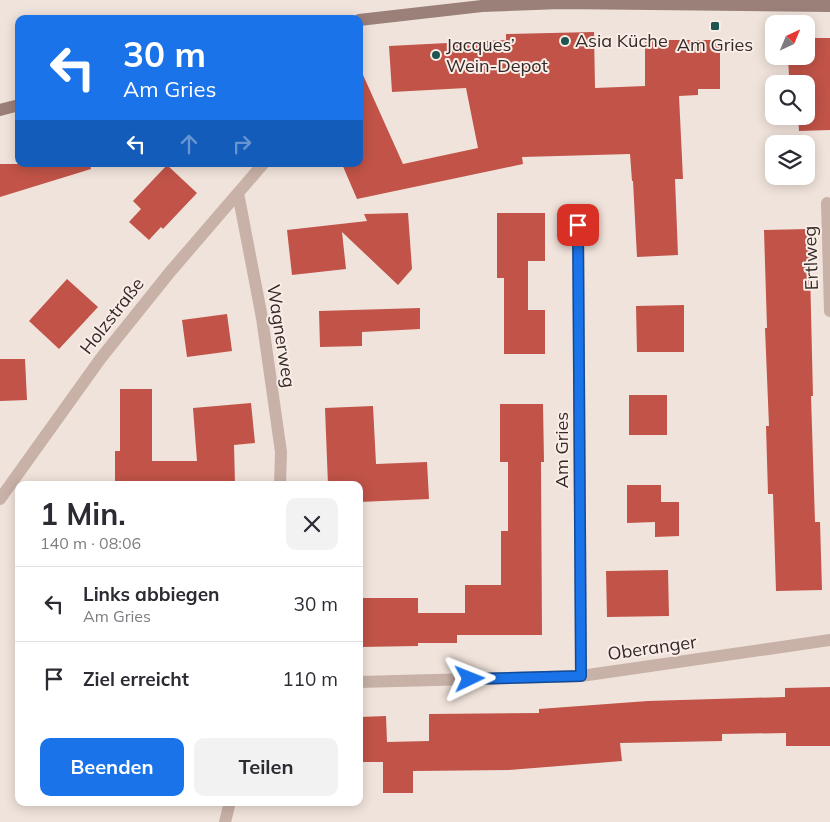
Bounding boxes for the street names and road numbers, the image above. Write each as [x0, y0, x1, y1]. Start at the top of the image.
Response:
street label: Ertlweg [798, 225, 823, 291]
street label: Holzstraße [74, 273, 149, 359]
street label: Wagnerweg [262, 283, 301, 389]
street label: Am Gries [550, 412, 573, 488]
street label: Oberanger [606, 630, 698, 665]

